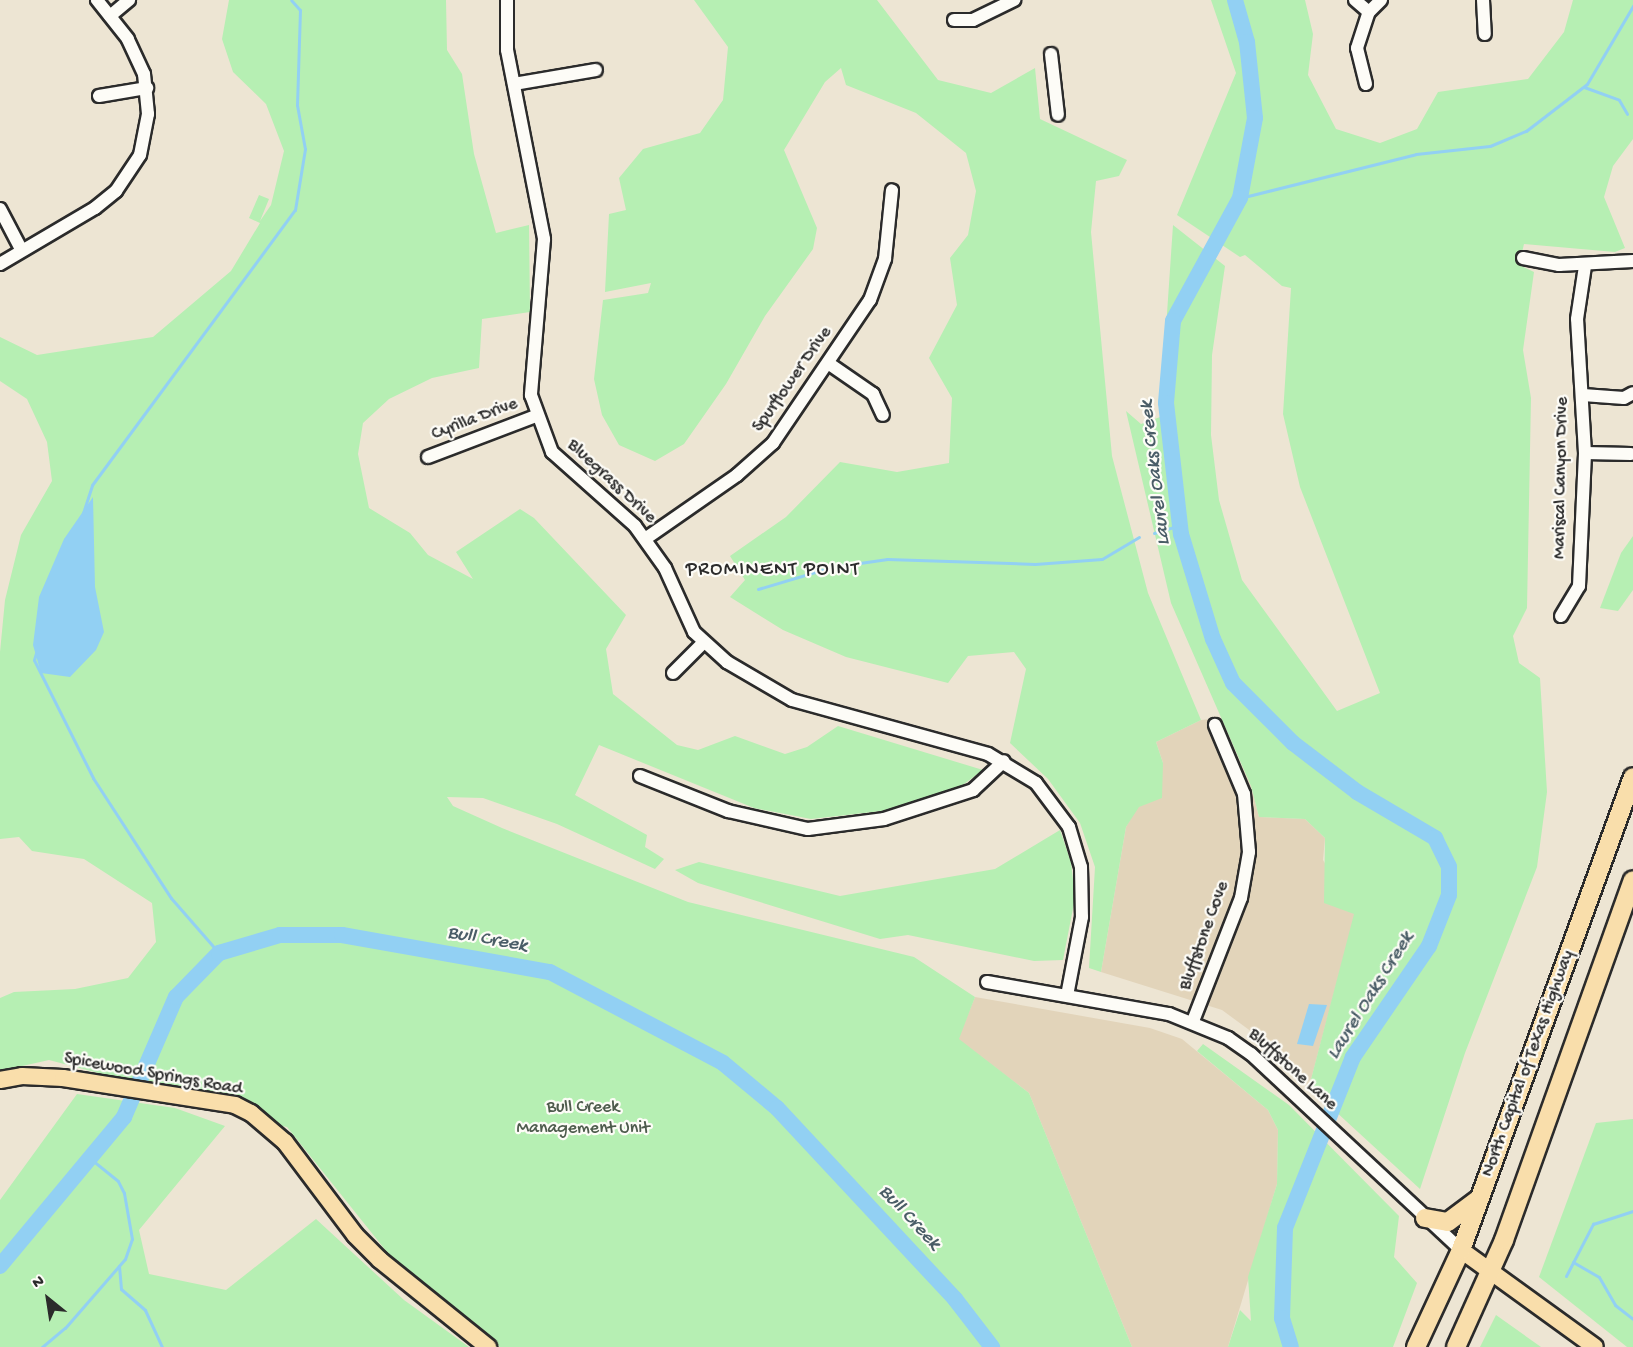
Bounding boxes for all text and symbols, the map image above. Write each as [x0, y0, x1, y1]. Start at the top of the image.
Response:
street label: Spurflower Drive [749, 323, 837, 437]
street label: Cyrilla Drive [429, 394, 521, 446]
street label: Mariscal Canyon Drive [1550, 397, 1574, 559]
water label: Laurel Oaks Creek [1135, 399, 1177, 547]
street label: Bluegrass Drive [562, 435, 660, 529]
district label: PROMINENT POINT [686, 558, 860, 582]
street label: Bluffstone Cove [1175, 879, 1235, 993]
water label: Bull Creek [445, 921, 529, 959]
water label: Laurel Oaks Creek [1322, 928, 1420, 1064]
street label: North Capital of Texas Highway [1478, 948, 1580, 1180]
street label: Bluffstone Lane [1243, 1024, 1341, 1116]
street label: Spicewood Springs Road [62, 1049, 244, 1101]
park label: Bull Creek Management Unit [517, 1098, 649, 1140]
water label: Bull Creek [873, 1180, 945, 1256]
north arrow [18, 1269, 78, 1329]
text: N [29, 1272, 48, 1294]

